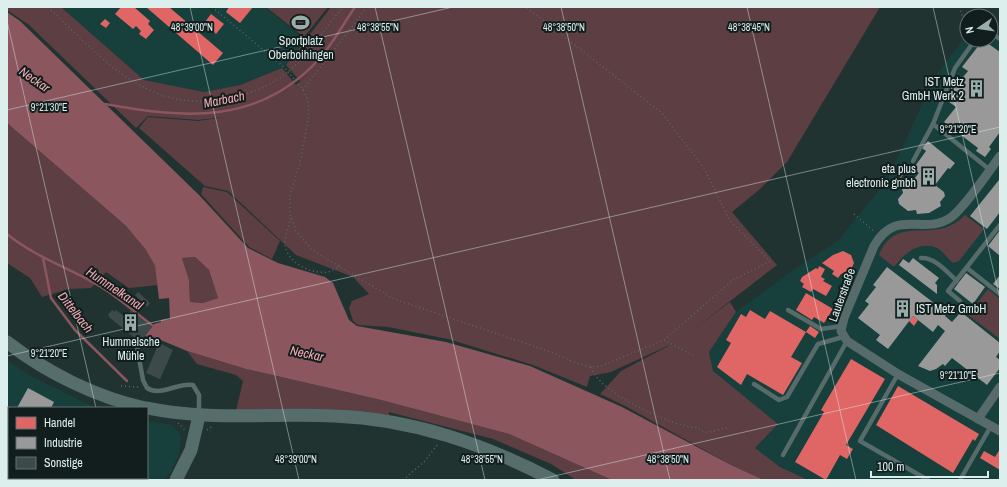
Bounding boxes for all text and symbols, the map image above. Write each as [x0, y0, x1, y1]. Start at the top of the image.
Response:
north arrow [959, 8, 999, 48]
sports icon: Sportplatz Oberboihingen [291, 12, 311, 32]
text: 48°39'00"N [171, 21, 213, 34]
text: 48°38'55"N [357, 21, 399, 34]
text: 48°38'50"N [543, 21, 585, 34]
text: 48°38'45"N [728, 21, 770, 34]
text: N [962, 26, 977, 35]
place label: Sportplatz Oberboihingen [268, 33, 334, 63]
water label: Neckar [16, 63, 54, 96]
place label: IST Metz GmbH Werk 2 [902, 74, 964, 104]
building icon: IST Metz GmbH Werk 2 [967, 79, 987, 99]
water label: Marbach [202, 87, 246, 112]
text: 9°21'30"E [31, 101, 67, 114]
text: 9°21'20"E [940, 123, 976, 136]
place label: eta plus electronic gmbh [846, 161, 916, 191]
building icon: eta plus electronic gmbh [919, 166, 939, 186]
water label: Hummelkanal [83, 263, 147, 314]
street label: Lauterstraße [825, 266, 859, 324]
water label: Dittelbach [54, 288, 97, 337]
building icon: IST Metz GmbH [893, 299, 913, 319]
place label: IST Metz GmbH [916, 301, 986, 317]
building icon: Hummelsche Mühle [121, 313, 141, 333]
place label: Hummelsche Mühle [102, 334, 160, 364]
water label: Neckar [289, 342, 326, 365]
text: 9°21'20"E [31, 347, 67, 360]
text: 9°21'10"E [940, 369, 976, 382]
legend [8, 407, 148, 479]
text: Handel [44, 415, 75, 431]
text: Industrie [44, 435, 82, 451]
text: 48°39'00"N [275, 453, 317, 466]
text: 48°38'55"N [461, 453, 503, 466]
text: 48°38'50"N [647, 453, 689, 466]
scale bar [871, 453, 988, 479]
text: Sonstige [44, 455, 83, 471]
text: 100 m [877, 459, 904, 475]

